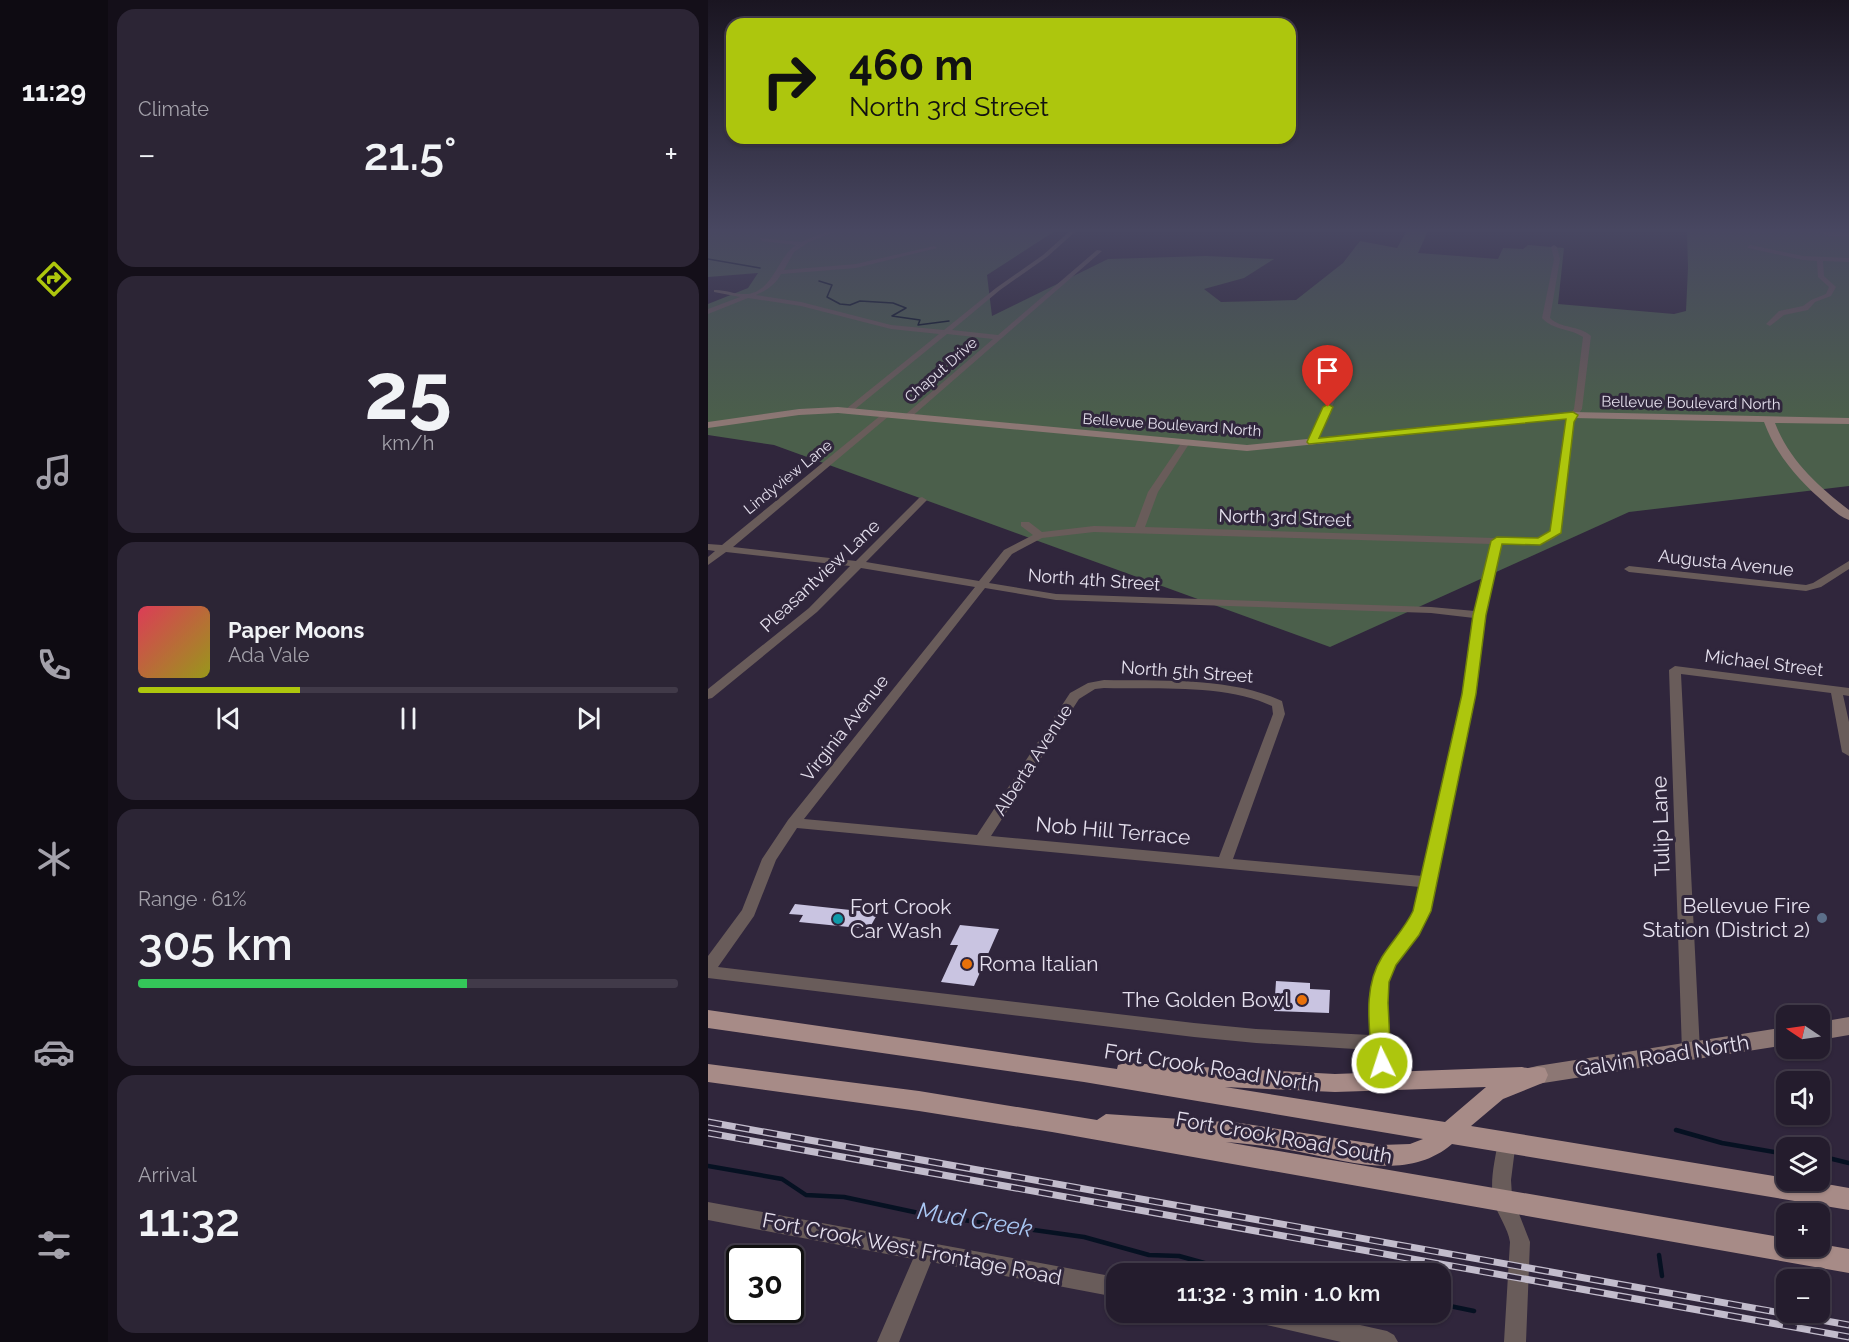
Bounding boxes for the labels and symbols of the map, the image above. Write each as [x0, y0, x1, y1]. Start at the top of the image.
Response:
street label: Chaput Drive [901, 334, 981, 406]
pin [1302, 345, 1353, 407]
street label: Bellevue Boulevard North [1601, 392, 1781, 414]
street label: Bellevue Boulevard North [1082, 410, 1262, 440]
street label: Lindyview Lane [740, 436, 836, 518]
street label: North 3rd Street [1218, 505, 1352, 530]
street label: Pleasantview Lane [756, 515, 884, 636]
street label: Augusta Avenue [1657, 545, 1795, 580]
street label: North 4th Street [1027, 564, 1161, 595]
street label: Michael Street [1704, 645, 1825, 680]
street label: North 5th Street [1120, 656, 1254, 687]
street label: Virginia Avenue [797, 670, 893, 785]
street label: Alberta Avenue [989, 700, 1077, 819]
street label: Tulip Lane [1646, 775, 1675, 877]
street label: Nob Hill Terrace [1035, 811, 1191, 850]
place label: Bellevue Fire Station (District 2) [1642, 893, 1810, 942]
place label: Fort Crook Car Wash [850, 894, 952, 943]
marker: Bellevue Fire Station (District 2) [1815, 911, 1829, 925]
marker: Fort Crook Car Wash [831, 912, 845, 926]
place label: Roma Italian [979, 951, 1099, 976]
marker: Roma Italian [960, 957, 974, 971]
place label: The Golden Bowl [1122, 987, 1290, 1012]
marker: The Golden Bowl [1295, 993, 1309, 1007]
north arrow [1776, 1005, 1830, 1059]
street label: Galvin Road North [1573, 1029, 1751, 1082]
position arrow [1350, 1031, 1414, 1095]
street label: Fort Crook Road North [1103, 1038, 1322, 1097]
street label: Fort Crook Road South [1174, 1106, 1394, 1169]
water label: Mud Creek [915, 1196, 1035, 1243]
street label: Fort Crook West Frontage Road [760, 1207, 1064, 1290]
speed limit sign: 30 [726, 1245, 804, 1323]

